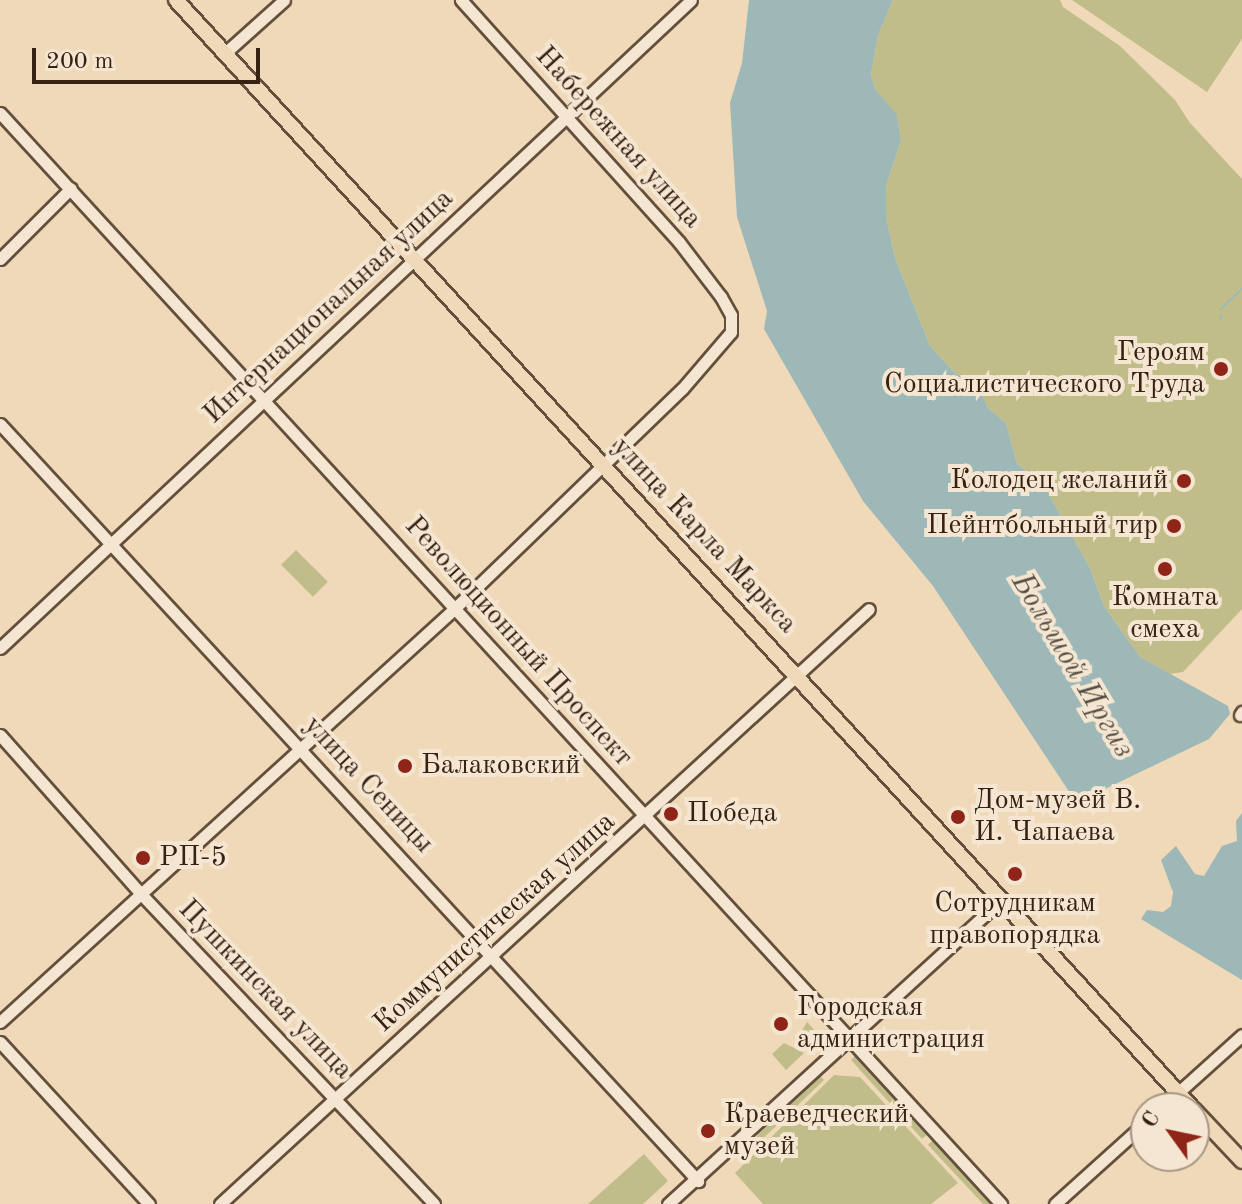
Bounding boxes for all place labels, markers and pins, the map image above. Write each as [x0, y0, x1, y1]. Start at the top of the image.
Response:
place label: Героям Социалистического Труда [884, 336, 1205, 402]
marker: Героям Социалистического Труда [1212, 360, 1230, 378]
place label: Колодец желаний [950, 464, 1168, 498]
marker: Колодец желаний [1175, 472, 1193, 490]
place label: Пейнтбольный тир [926, 509, 1158, 543]
marker: Пейнтбольный тир [1165, 517, 1183, 535]
marker: Комната смеха [1156, 560, 1174, 578]
place label: Комната смеха [1112, 581, 1218, 647]
place label: Балаковский [421, 749, 580, 783]
marker: Балаковский [396, 757, 414, 775]
place label: Дом-музей В. И. Чапаева [974, 784, 1141, 850]
place label: Победа [687, 797, 777, 831]
marker: Победа [662, 805, 680, 823]
marker: Дом-музей В. И. Чапаева [949, 808, 967, 826]
place label: РП-5 [159, 841, 227, 875]
marker: РП-5 [134, 849, 152, 867]
marker: Сотрудникам правопорядка [1006, 865, 1024, 883]
place label: Сотрудникам правопорядка [930, 887, 1100, 953]
place label: Городская администрация [797, 991, 985, 1057]
marker: Городская администрация [772, 1015, 790, 1033]
place label: Краеведческий музей [724, 1098, 909, 1164]
marker: Краеведческий музей [699, 1122, 717, 1140]

